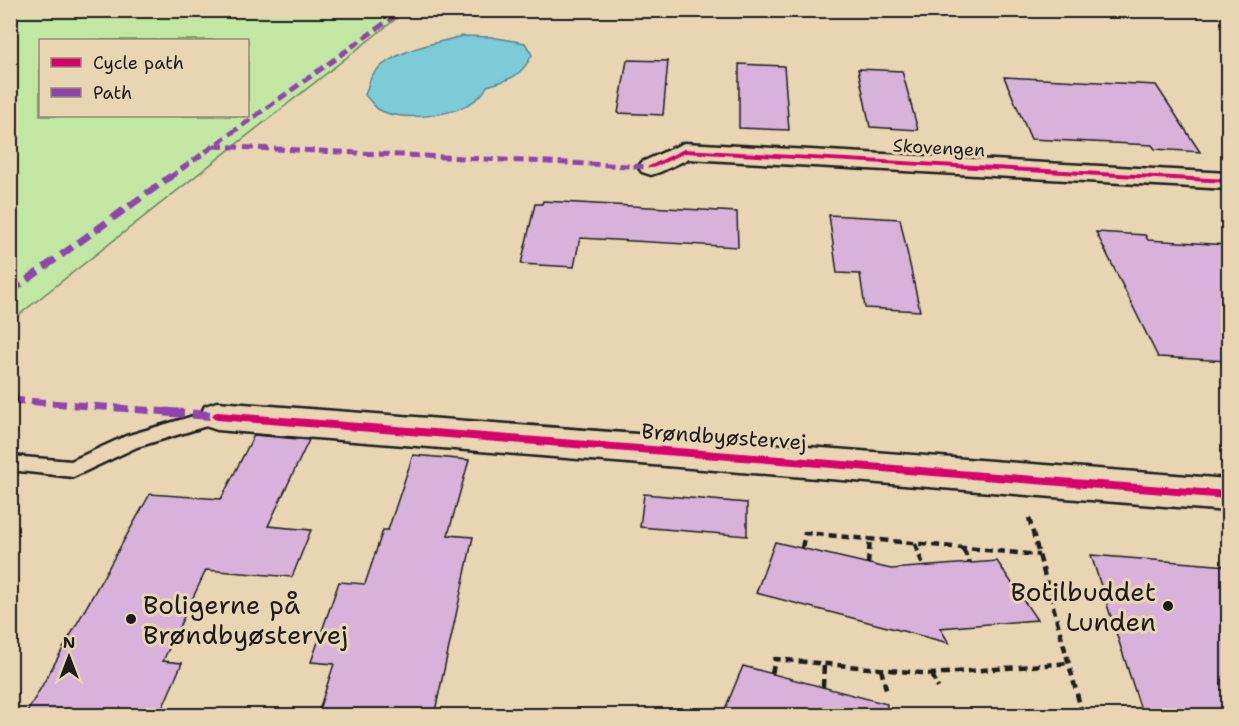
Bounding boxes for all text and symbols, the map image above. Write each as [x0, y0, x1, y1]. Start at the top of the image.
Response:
legend [39, 39, 249, 117]
text: Cycle path [93, 51, 184, 75]
text: Path [93, 81, 132, 105]
street label: Skovengen [892, 134, 986, 162]
street label: Brøndbyøstervej [640, 417, 808, 457]
place label: Botilbuddet Lunden [1011, 574, 1156, 639]
place label: Boligerne på Brøndbyøstervej [143, 587, 348, 652]
marker: Botilbuddet Lunden [1161, 599, 1175, 613]
marker: Boligerne på Brøndbyøstervej [124, 612, 138, 626]
north arrow [39, 627, 99, 687]
text: N [63, 632, 75, 653]

